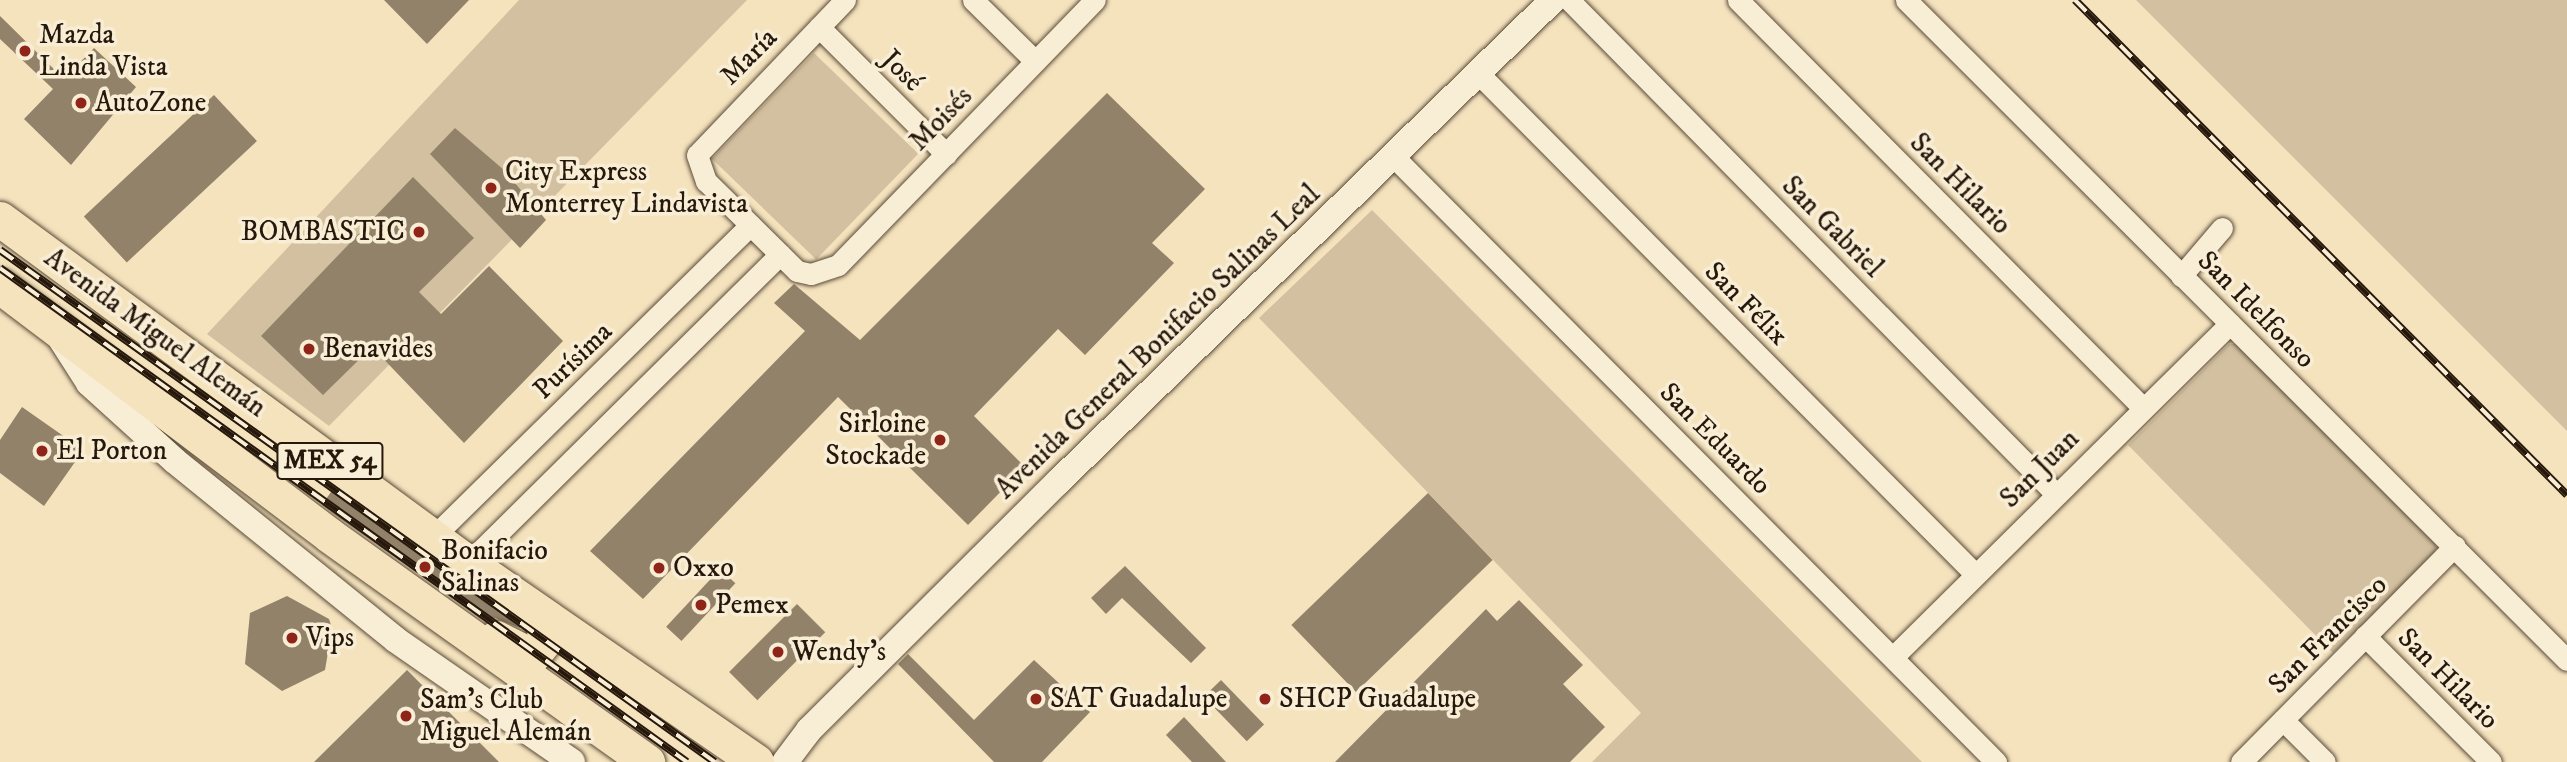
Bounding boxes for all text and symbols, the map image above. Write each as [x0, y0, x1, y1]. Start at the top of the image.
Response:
place label: Mazda Linda Vista [39, 18, 168, 84]
street label: María [713, 21, 785, 93]
marker: Mazda Linda Vista [17, 43, 33, 59]
street label: José [874, 43, 930, 99]
street label: Moisés [902, 80, 980, 158]
place label: AutoZone [95, 86, 206, 120]
marker: AutoZone [73, 95, 89, 111]
street label: San Hilario [1902, 126, 2018, 242]
place label: City Express Monterrey Lindavista [505, 155, 748, 221]
street label: San Gabriel [1774, 169, 1890, 285]
street label: Avenida General Bonifacio Salinas Leal [989, 178, 1327, 506]
marker: City Express Monterrey Lindavista [483, 180, 499, 196]
place label: BOMBASTIC [241, 215, 405, 249]
marker: BOMBASTIC [411, 224, 427, 240]
street label: Avenida Miguel Alemán [37, 241, 273, 425]
street label: San Idelfonso [2190, 244, 2322, 376]
street label: San Félix [1697, 255, 1795, 353]
street label: Purísima [526, 315, 620, 407]
place label: Benavides [323, 332, 433, 366]
marker: Benavides [301, 341, 317, 357]
street label: San Eduardo [1652, 376, 1778, 502]
place label: Sirloine Stockade [825, 407, 926, 473]
street label: San Juan [1994, 423, 2086, 515]
marker: Sirloine Stockade [932, 432, 948, 448]
place label: El Porton [56, 434, 167, 468]
road number: MEX 54 [276, 438, 384, 484]
marker: El Porton [34, 443, 50, 459]
place label: Bonifacio Salinas [441, 534, 548, 600]
place label: Oxxo [673, 551, 734, 585]
marker: Bonifacio Salinas [415, 557, 435, 577]
marker: Oxxo [651, 560, 667, 576]
street label: San Francisco [2262, 569, 2394, 701]
place label: Pemex [715, 588, 789, 622]
marker: Pemex [693, 597, 709, 613]
place label: Vips [306, 621, 354, 655]
street label: San Hilario [2390, 621, 2506, 737]
marker: Vips [284, 630, 300, 646]
place label: Wendy's [792, 635, 886, 669]
marker: Wendy's [770, 644, 786, 660]
place label: SAT Guadalupe [1050, 682, 1227, 716]
place label: SHCP Guadalupe [1279, 682, 1476, 716]
place label: Sam's Club Miguel Alemán [420, 683, 591, 749]
marker: SAT Guadalupe [1028, 691, 1044, 707]
marker: SHCP Guadalupe [1257, 691, 1273, 707]
marker: Sam's Club Miguel Alemán [398, 708, 414, 724]

